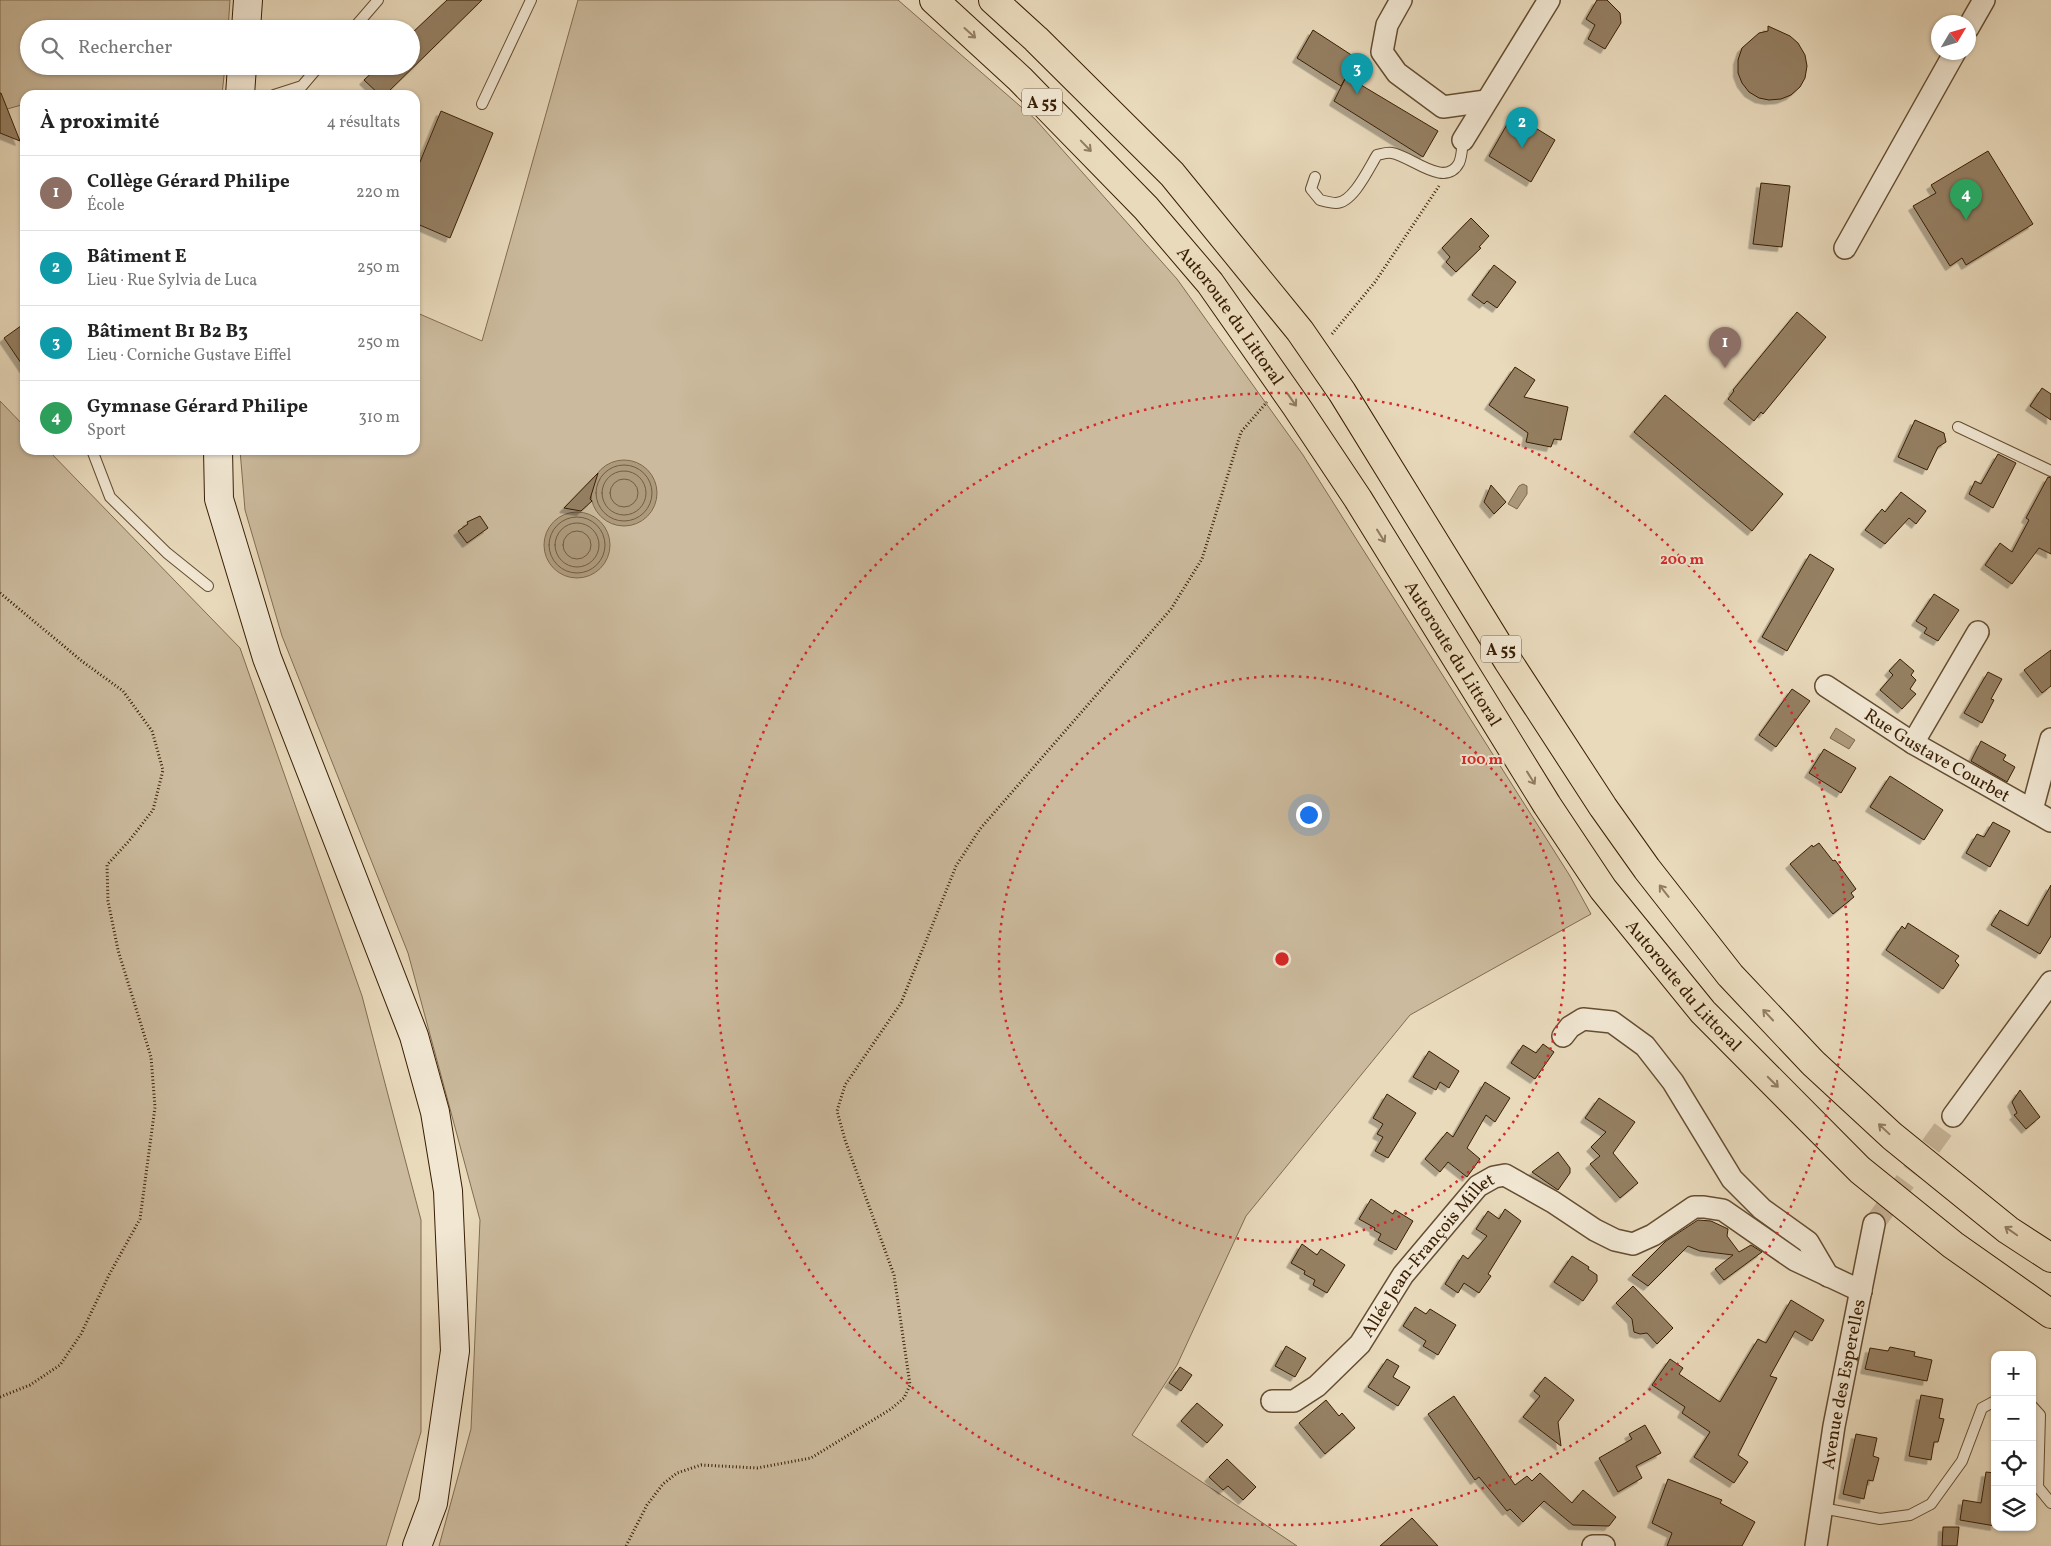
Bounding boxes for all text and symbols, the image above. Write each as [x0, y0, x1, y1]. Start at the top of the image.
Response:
north arrow [1931, 15, 1976, 60]
search box [20, 20, 420, 75]
one-way arrow [963, 27, 976, 39]
icon: search [38, 34, 66, 62]
text: Rechercher [78, 35, 172, 61]
pin: 3 [1341, 53, 1373, 94]
road number: A 55 [1022, 88, 1062, 115]
pin: 2 [1506, 107, 1538, 148]
text: À proximité [40, 108, 159, 137]
text: 4 résultats [326, 112, 400, 134]
one-way arrow [1080, 140, 1092, 153]
text: Collège Gérard Philipe [87, 169, 290, 195]
pin: 4 [1950, 179, 1982, 220]
text: 1 [53, 182, 59, 204]
text: 220 m [356, 182, 400, 204]
text: École [87, 195, 125, 217]
street label: Autoroute du Littoral [1170, 241, 1289, 391]
text: Bâtiment E [87, 244, 187, 270]
text: 2 [52, 257, 60, 279]
text: 250 m [357, 257, 400, 279]
text: Lieu · Rue Sylvia de Luca [87, 270, 257, 292]
text: Bâtiment B1 B2 B3 [87, 319, 248, 345]
pin: 1 [1709, 327, 1741, 368]
text: 3 [52, 332, 60, 354]
text: 250 m [357, 332, 400, 354]
text: Lieu · Corniche Gustave Eiffel [87, 345, 291, 367]
one-way arrow [1287, 392, 1297, 406]
text: Gymnase Gérard Philipe [87, 394, 308, 420]
text: 4 [51, 407, 61, 429]
text: 310 m [359, 407, 400, 429]
text: Sport [87, 420, 126, 442]
one-way arrow [1376, 528, 1386, 542]
text: 200 m [1660, 550, 1704, 571]
street label: Autoroute du Littoral [1398, 577, 1507, 732]
road number: A 55 [1481, 636, 1521, 662]
street label: Rue Gustave Courbet [1859, 703, 2014, 809]
text: 100 m [1461, 750, 1504, 771]
one-way arrow [1526, 771, 1536, 785]
your location [1296, 802, 1322, 828]
one-way arrow [1659, 884, 1669, 898]
street label: Autoroute du Littoral [1619, 915, 1747, 1058]
centre of rings [1273, 950, 1291, 968]
one-way arrow [1762, 1009, 1774, 1022]
one-way arrow [1767, 1076, 1779, 1088]
one-way arrow [1878, 1123, 1891, 1135]
street label: Allée Jean-François Millet [1356, 1168, 1500, 1343]
one-way arrow [2004, 1226, 2018, 1236]
street label: Avenue des Esperelles [1817, 1297, 1873, 1471]
map controls [1991, 1351, 2036, 1531]
button: + [1991, 1351, 2036, 1396]
button: − [1991, 1396, 2036, 1441]
button: locate [1991, 1441, 2036, 1486]
button: layers [1991, 1486, 2036, 1531]

